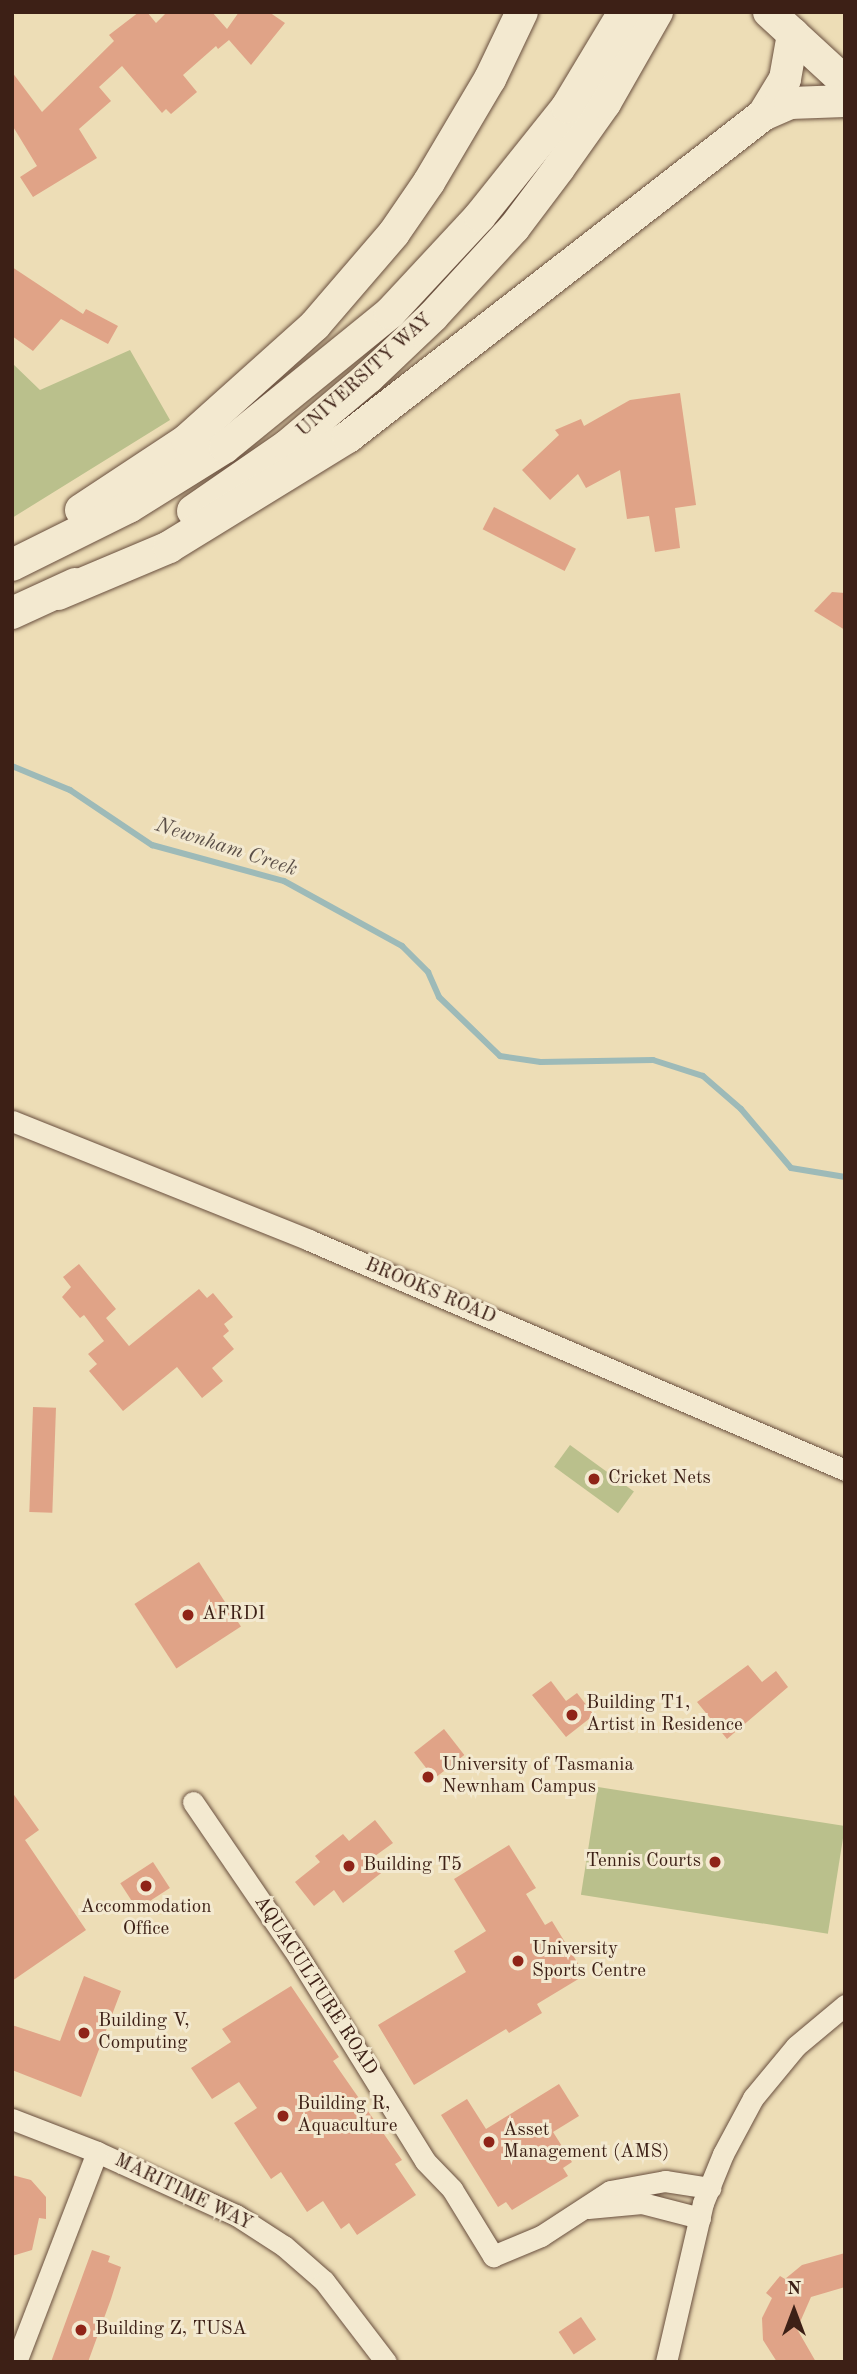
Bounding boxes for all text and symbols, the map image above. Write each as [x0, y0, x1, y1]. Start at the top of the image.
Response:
street label: UNIVERSITY WAY [293, 309, 437, 443]
water label: Newnham Creek [152, 813, 300, 883]
street label: BROOKS ROAD [361, 1254, 499, 1330]
place label: Cricket Nets [608, 1468, 711, 1490]
marker: Cricket Nets [586, 1471, 602, 1487]
place label: AFRDI [202, 1604, 265, 1626]
marker: AFRDI [180, 1607, 196, 1623]
place label: Building T1, Artist in Residence [586, 1693, 743, 1737]
marker: Building T1, Artist in Residence [564, 1707, 580, 1723]
place label: University of Tasmania Newnham Campus [442, 1755, 634, 1799]
marker: University of Tasmania Newnham Campus [420, 1769, 436, 1785]
place label: Tennis Courts [586, 1851, 701, 1873]
marker: Tennis Courts [707, 1854, 723, 1870]
place label: Building T5 [363, 1855, 462, 1877]
marker: Building T5 [341, 1858, 357, 1874]
marker: Accommodation Office [138, 1878, 154, 1894]
street label: AQUACULTURE ROAD [248, 1892, 382, 2080]
place label: Accommodation Office [81, 1897, 211, 1941]
place label: University Sports Centre [532, 1939, 646, 1983]
marker: University Sports Centre [510, 1953, 526, 1969]
place label: Building V, Computing [98, 2011, 190, 2055]
marker: Building V, Computing [76, 2025, 92, 2041]
place label: Building R, Aquaculture [297, 2094, 397, 2138]
marker: Building R, Aquaculture [275, 2108, 291, 2124]
place label: Asset Management (AMS) [503, 2120, 669, 2164]
marker: Asset Management (AMS) [481, 2134, 497, 2150]
street label: MARITIME WAY [110, 2150, 256, 2236]
north arrow [759, 2276, 829, 2346]
text: N [787, 2280, 801, 2299]
place label: Building Z, TUSA [95, 2319, 247, 2341]
marker: Building Z, TUSA [73, 2322, 89, 2338]

